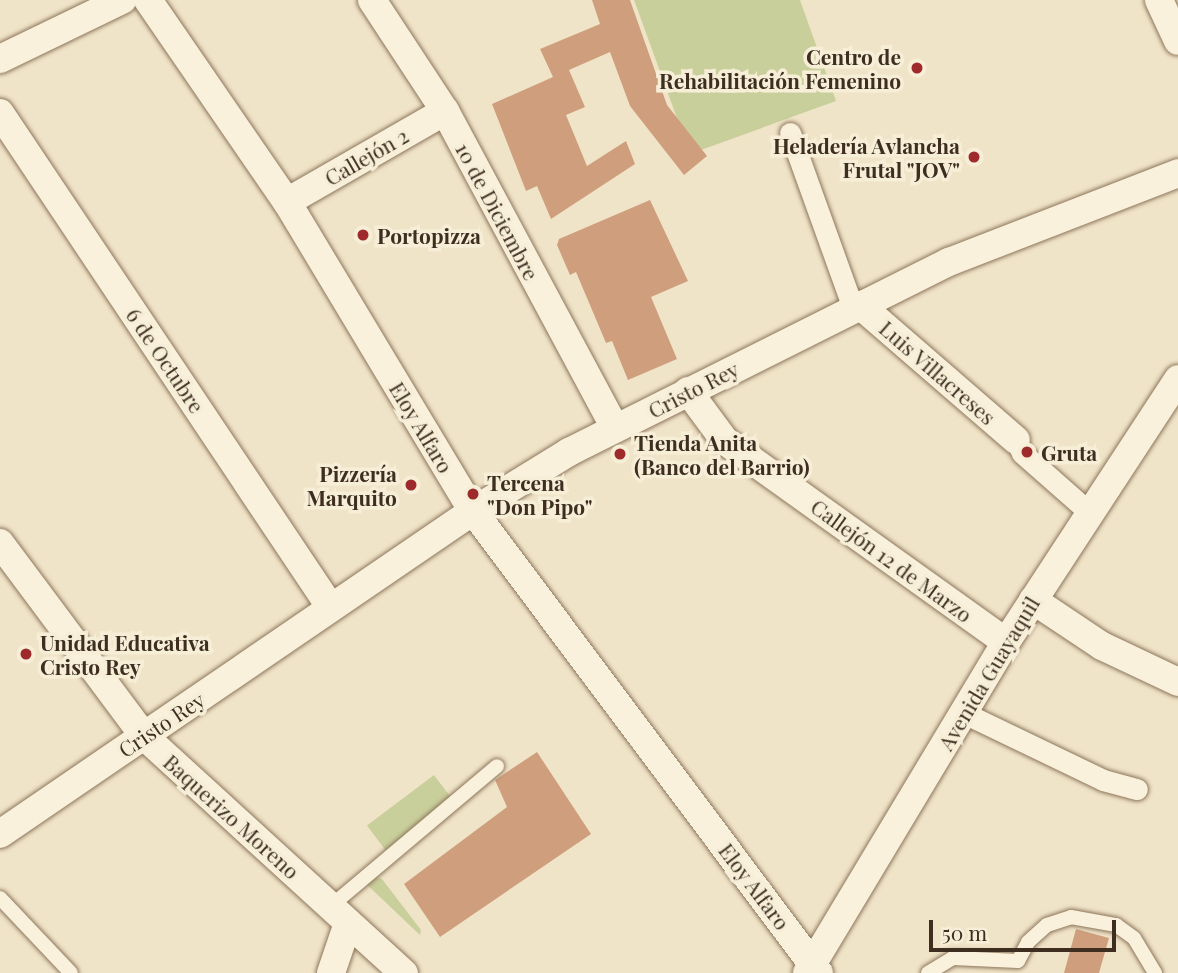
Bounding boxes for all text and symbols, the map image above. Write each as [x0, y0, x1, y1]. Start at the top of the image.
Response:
place label: Centro de Rehabilitación Femenino [659, 43, 901, 93]
marker: Centro de Rehabilitación Femenino [907, 58, 927, 78]
street label: Callejón 2 [320, 122, 412, 190]
place label: Heladería Avlancha Frutal "JOV" [772, 132, 960, 182]
street label: 10 de Diciembre [451, 138, 545, 284]
marker: Heladería Avlancha Frutal "JOV" [966, 149, 982, 165]
place label: Portopizza [377, 222, 481, 248]
marker: Portopizza [355, 227, 371, 243]
street label: 6 de Octubre [122, 303, 210, 417]
street label: Luis Villacreses [875, 315, 1001, 429]
street label: Cristo Rey [644, 356, 742, 422]
street label: Eloy Alfaro [385, 376, 459, 478]
place label: Tienda Anita (Banco del Barrio) [634, 429, 810, 479]
place label: Gruta [1041, 439, 1097, 465]
marker: Gruta [1019, 444, 1035, 460]
marker: Tienda Anita (Banco del Barrio) [612, 446, 628, 462]
place label: Pizzería Marquito [306, 460, 397, 510]
place label: Tercena "Don Pipo" [487, 469, 593, 519]
marker: Pizzería Marquito [403, 477, 419, 493]
marker: Tercena "Don Pipo" [465, 486, 481, 502]
street label: Callejón 12 de Marzo [807, 493, 977, 627]
street label: Avenida Guayaquil [932, 592, 1044, 754]
place label: Unidad Educativa Cristo Rey [40, 629, 210, 679]
marker: Unidad Educativa Cristo Rey [18, 646, 34, 662]
street label: Cristo Rey [113, 686, 209, 762]
street label: Baquerizo Moreno [159, 749, 305, 883]
street label: Eloy Alfaro [714, 837, 796, 935]
scale bar [933, 906, 1120, 950]
text: 50 m [942, 918, 987, 946]

